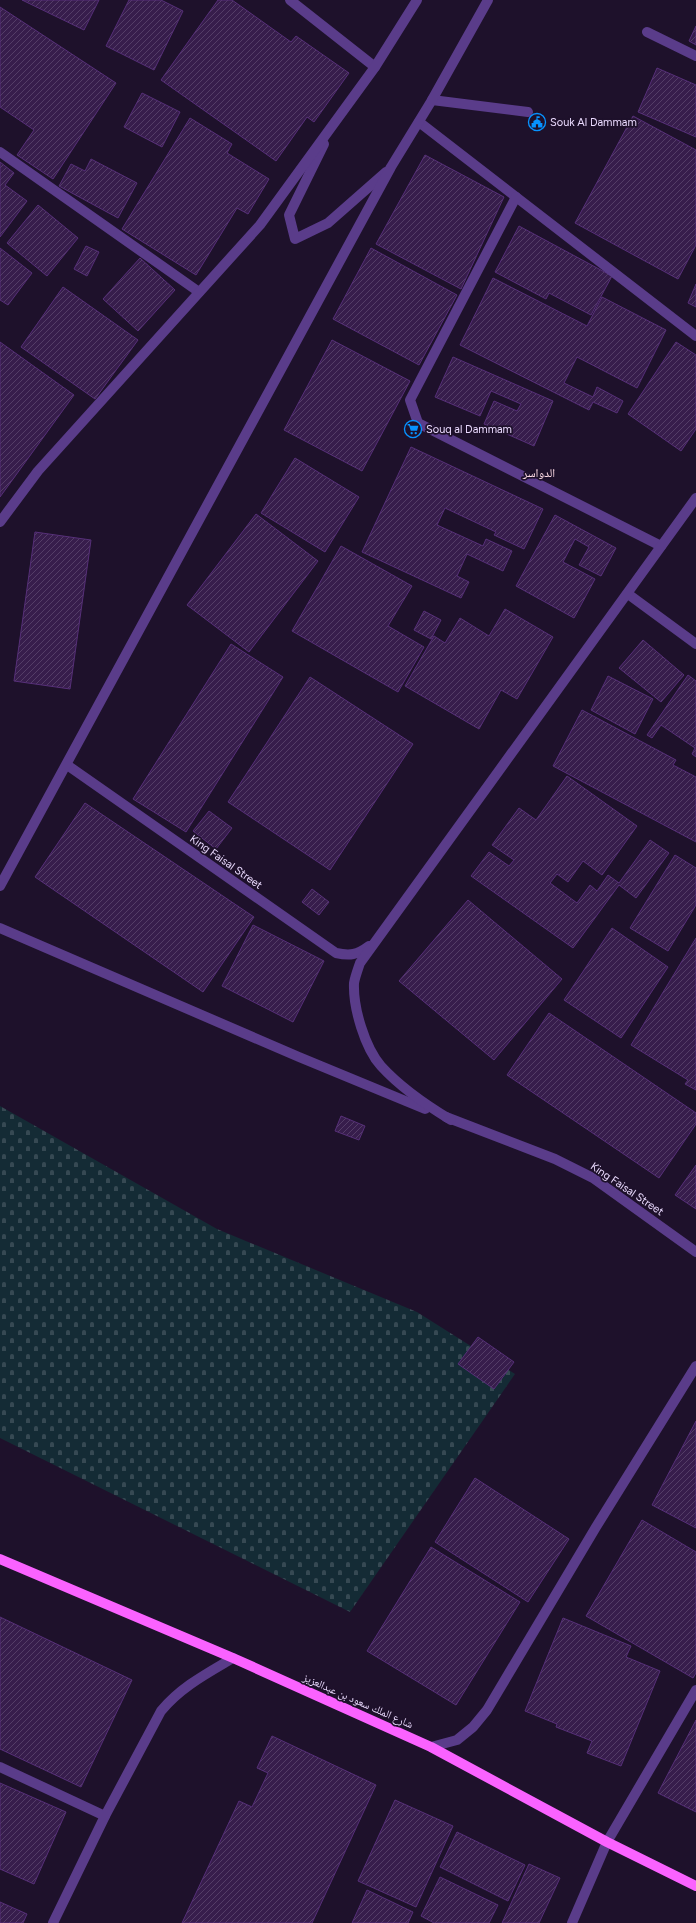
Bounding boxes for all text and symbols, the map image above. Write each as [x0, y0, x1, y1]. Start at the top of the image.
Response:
public building icon: Souk Al Dammam [527, 112, 547, 132]
place label: Souk Al Dammam [550, 116, 637, 129]
supermarket icon: Souq al Dammam [403, 419, 423, 439]
place label: Souq al Dammam [426, 423, 512, 436]
district label: الدواسر [522, 466, 555, 480]
street label: King Faisal Street [187, 832, 265, 892]
street label: King Faisal Street [588, 1160, 666, 1218]
street label: شارع الملك سعود بن عبدالعزيز [300, 1670, 415, 1731]

